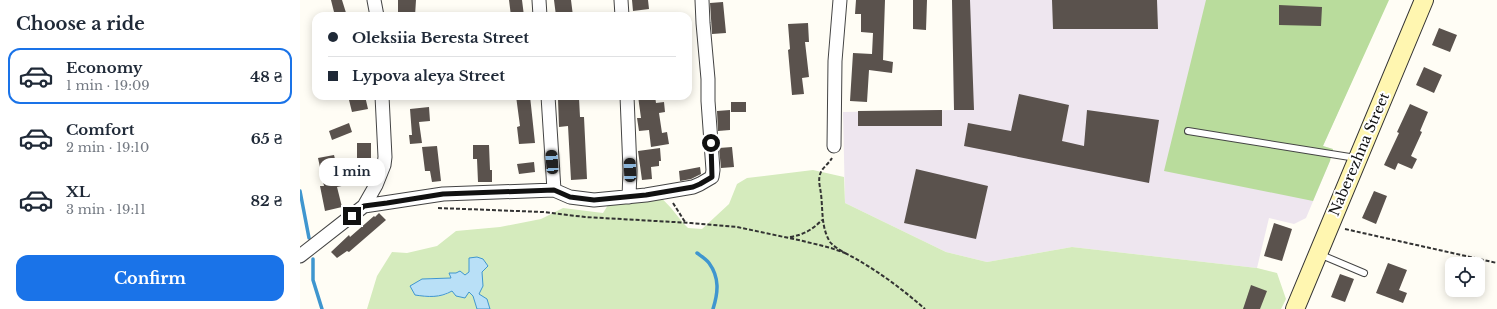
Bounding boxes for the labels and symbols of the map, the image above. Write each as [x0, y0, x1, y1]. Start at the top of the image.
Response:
street label: Naberezhna Street [1325, 89, 1393, 218]
route start [702, 134, 720, 152]
car [545, 150, 559, 174]
callout: 1 min [319, 158, 385, 186]
car [624, 158, 636, 182]
route end [343, 207, 361, 225]

